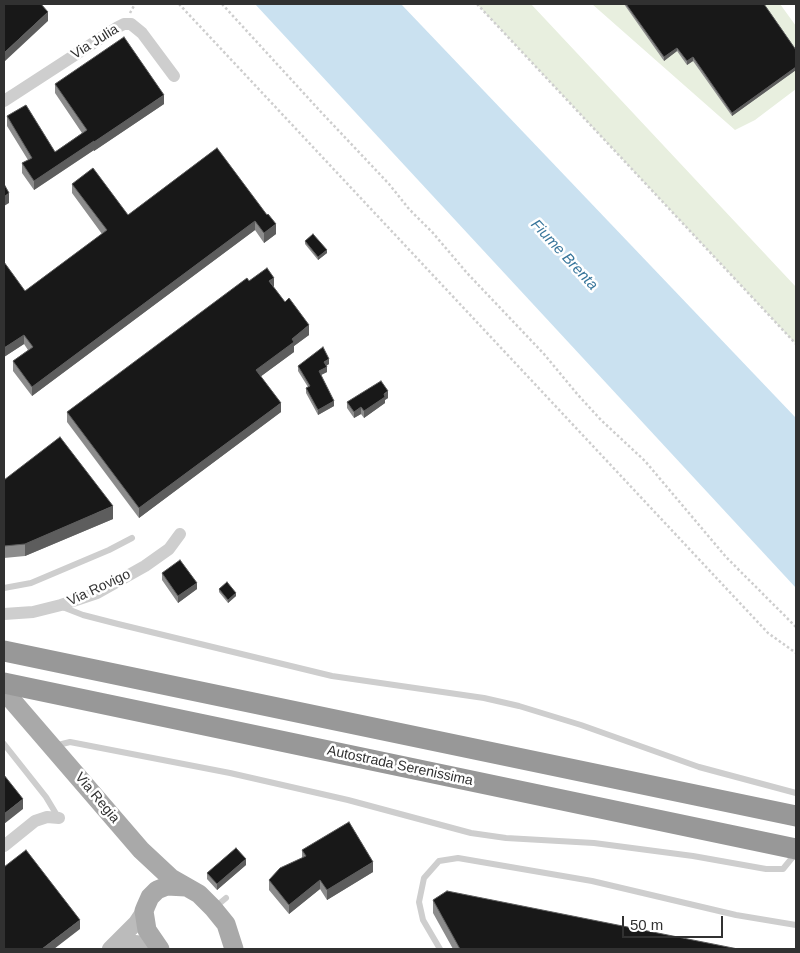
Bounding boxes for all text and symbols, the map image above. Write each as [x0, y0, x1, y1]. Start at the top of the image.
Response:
street label: Via Julia [68, 21, 122, 63]
water label: Fiume Brenta [527, 216, 601, 294]
street label: Via Rovigo [65, 566, 133, 610]
street label: Autostrada Serenissima [326, 742, 474, 790]
street label: Via Regia [71, 769, 123, 827]
scale bar [625, 906, 726, 938]
text: 50 m [630, 916, 663, 933]

